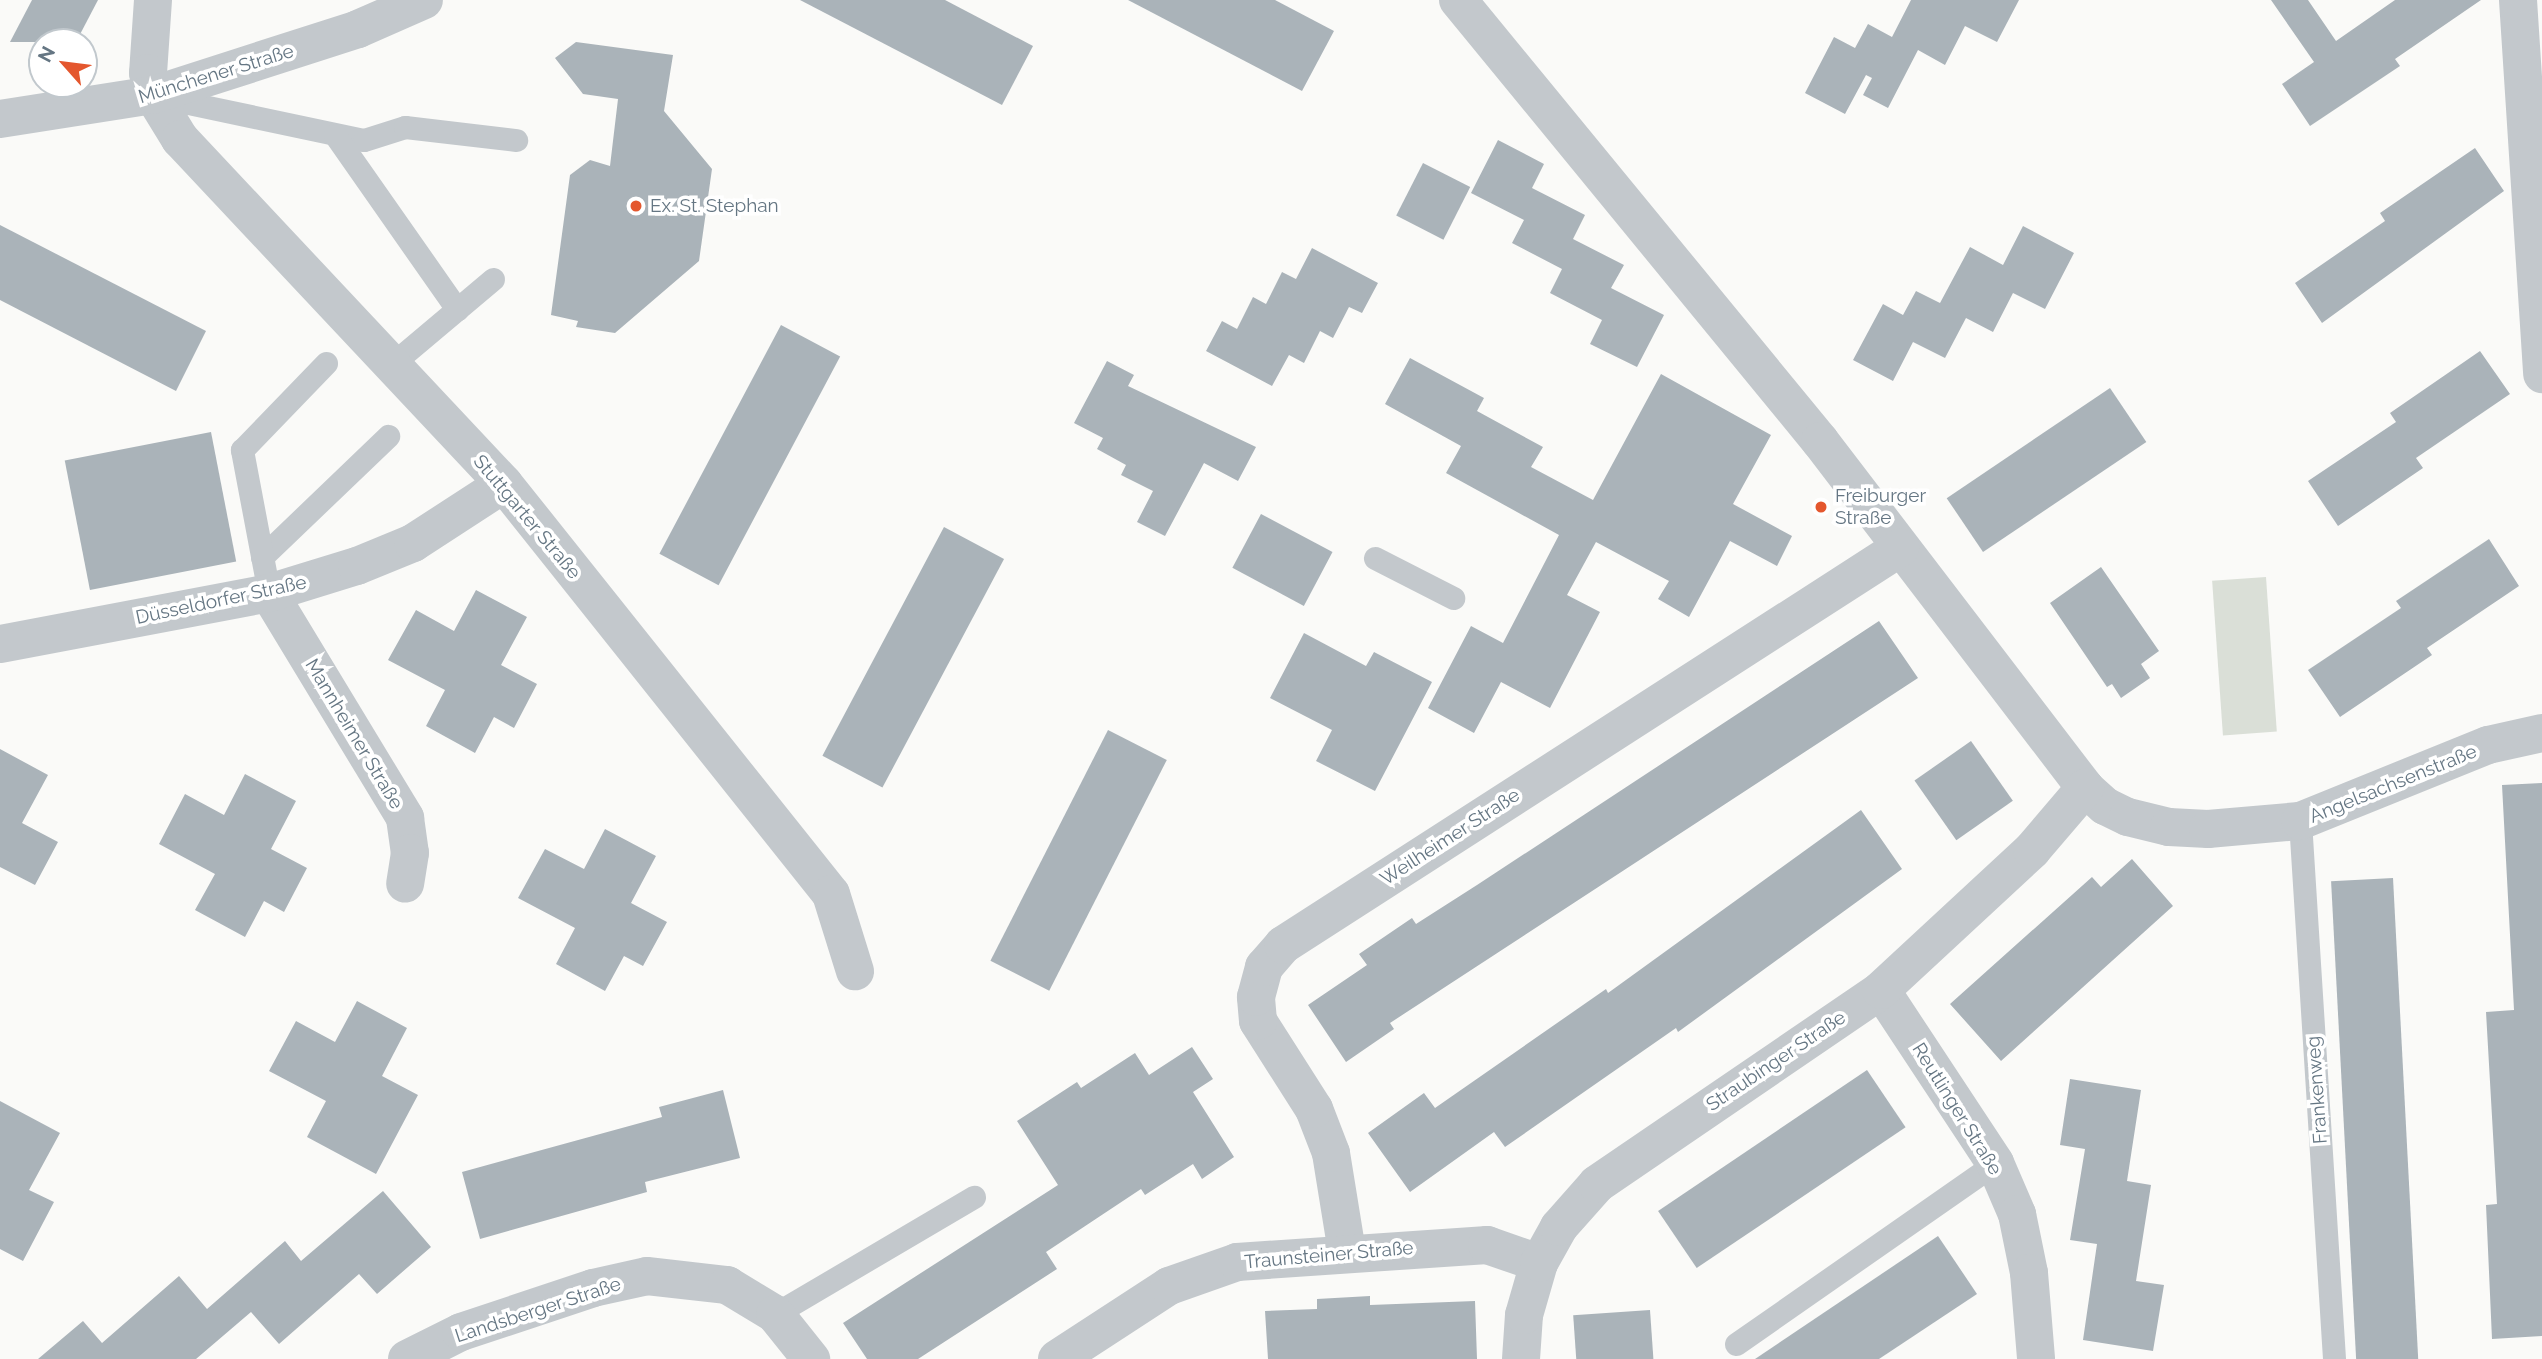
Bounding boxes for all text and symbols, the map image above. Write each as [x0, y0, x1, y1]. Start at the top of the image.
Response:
north arrow [28, 28, 98, 98]
street label: Münchener Straße [135, 39, 297, 109]
text: N [33, 43, 59, 66]
place label: Ex. St. Stephan [650, 195, 779, 217]
marker: Ex. St. Stephan [628, 198, 644, 214]
street label: Stuttgarter Straße [468, 450, 586, 584]
place label: Freiburger Straße [1835, 485, 1926, 529]
marker: Freiburger Straße [1813, 499, 1829, 515]
street label: Düsseldorfer Straße [133, 571, 309, 629]
street label: Mannheimer Straße [300, 654, 408, 814]
street label: Angelsachsenstraße [2306, 740, 2480, 828]
street label: Weilheimer Straße [1376, 783, 1524, 891]
street label: Straubinger Straße [1702, 1006, 1850, 1116]
street label: Frankenweg [2302, 1035, 2332, 1145]
street label: Reutlinger Straße [1907, 1038, 2007, 1180]
street label: Traunsteiner Straße [1243, 1236, 1415, 1274]
street label: Landsberger Straße [452, 1272, 624, 1348]

